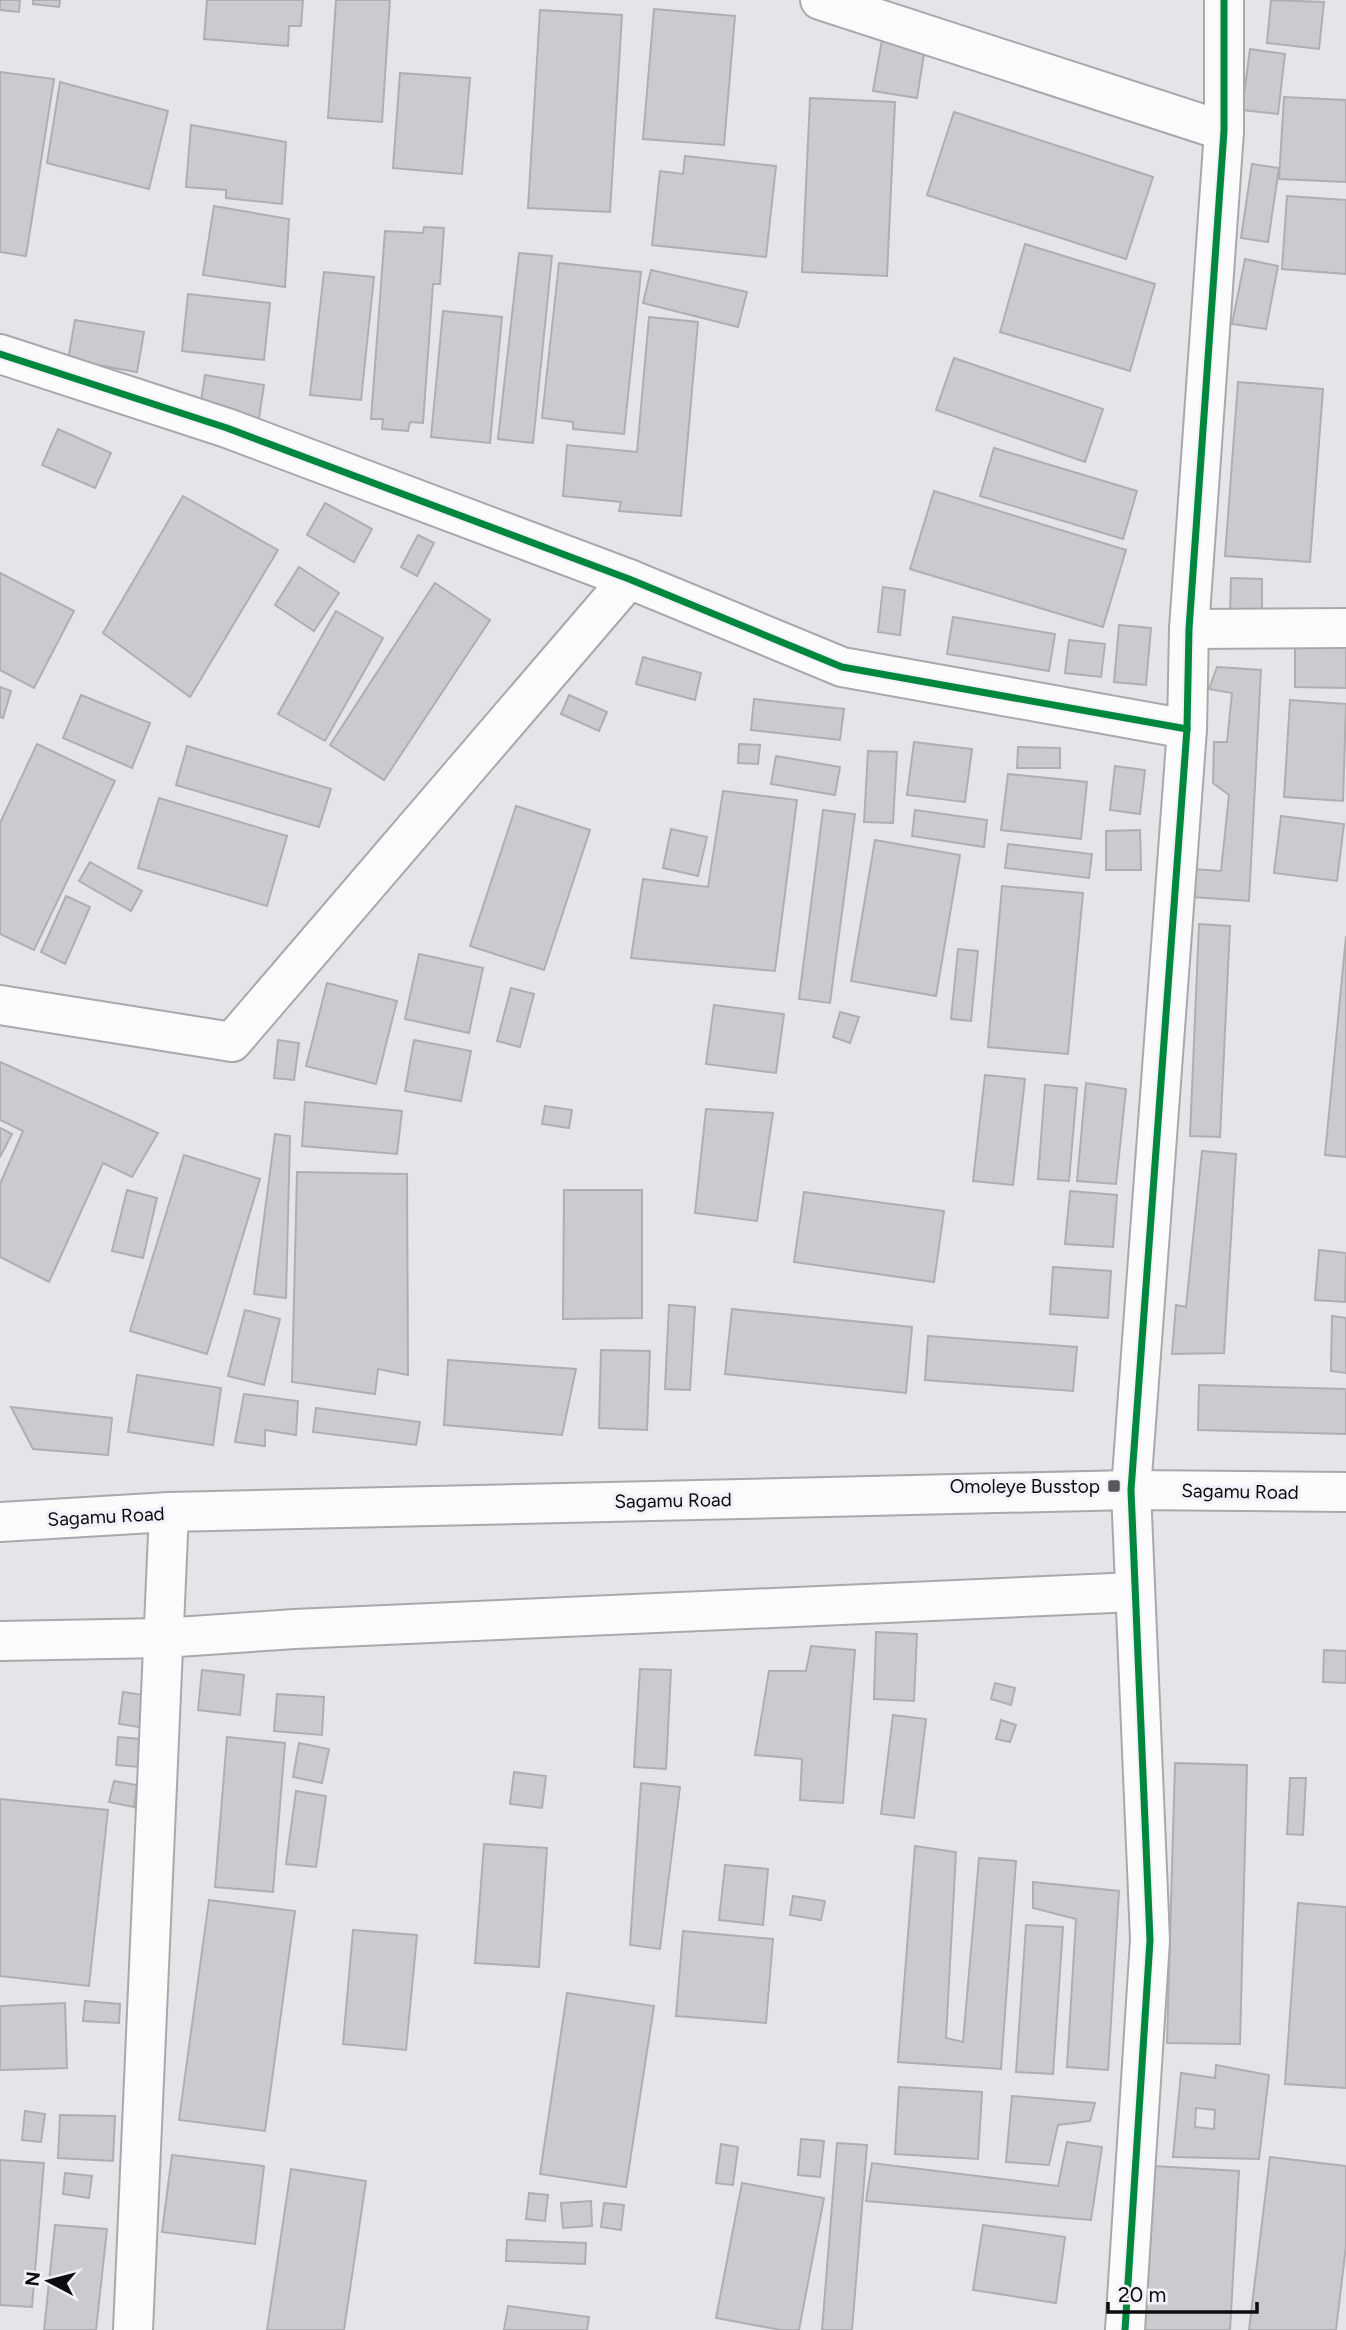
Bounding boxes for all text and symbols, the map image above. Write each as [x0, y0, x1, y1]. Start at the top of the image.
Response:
place label: Omoleye Busstop [950, 1475, 1100, 1498]
marker: Omoleye Busstop [1106, 1478, 1122, 1494]
street label: Sagamu Road [1181, 1479, 1299, 1504]
street label: Sagamu Road [614, 1488, 732, 1513]
street label: Sagamu Road [47, 1502, 165, 1531]
north arrow [14, 2246, 84, 2316]
text: N [20, 2270, 45, 2288]
scale bar [1108, 2270, 1257, 2314]
text: 20 m [1118, 2282, 1166, 2307]

